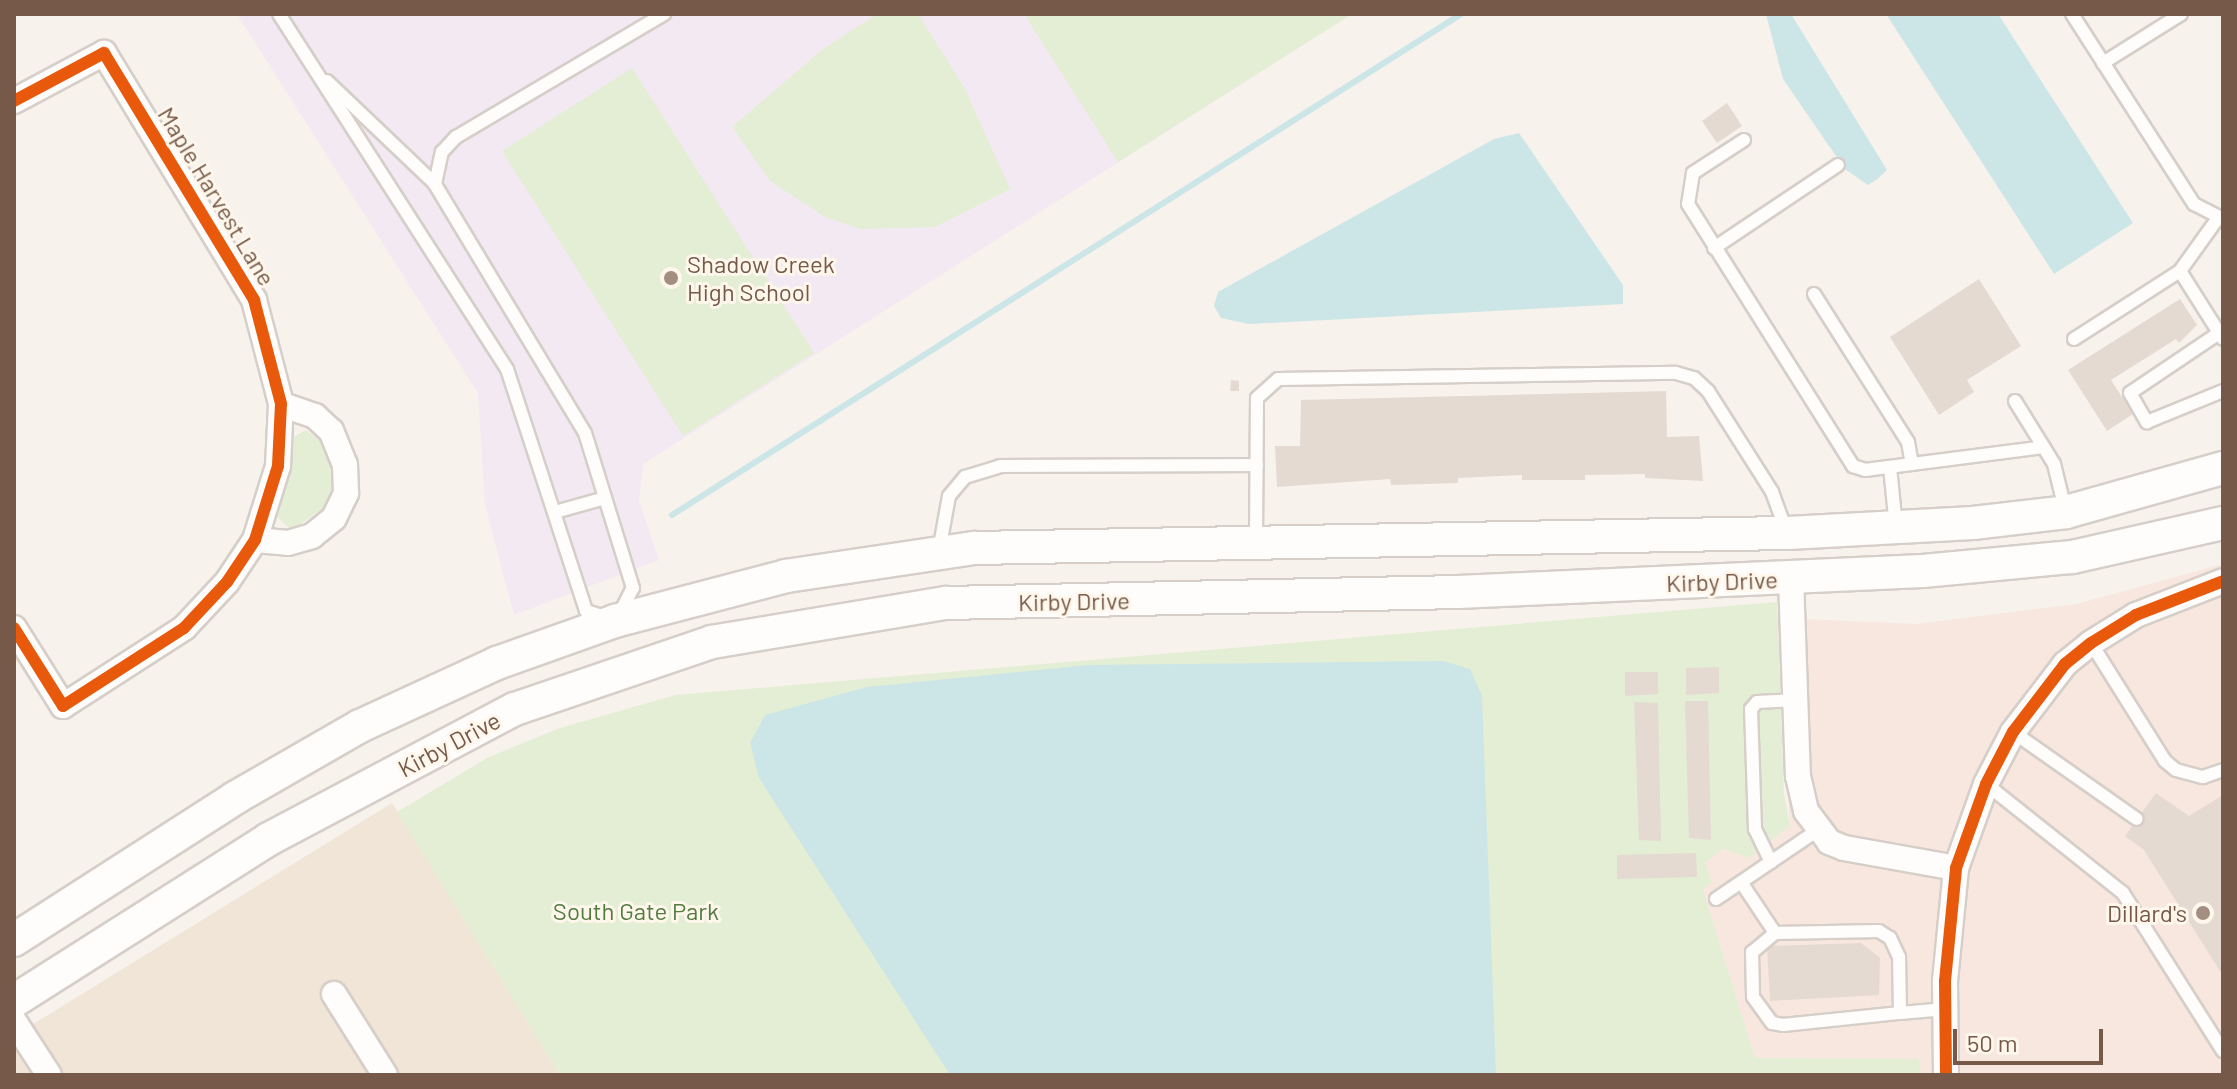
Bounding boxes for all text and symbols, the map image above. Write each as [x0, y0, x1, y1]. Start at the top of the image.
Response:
street label: Maple Harvest Lane [152, 101, 282, 291]
place label: Shadow Creek High School [687, 250, 835, 306]
marker: Shadow Creek High School [662, 269, 680, 287]
street label: Kirby Drive [1666, 565, 1778, 597]
street label: Kirby Drive [1018, 586, 1130, 616]
street label: Kirby Drive [393, 705, 505, 783]
park label: South Gate Park [553, 897, 719, 925]
place label: Dillard's [2107, 899, 2187, 927]
marker: Dillard's [2194, 904, 2212, 922]
scale bar [1957, 1013, 2107, 1063]
text: 50 m [1967, 1028, 2018, 1057]

